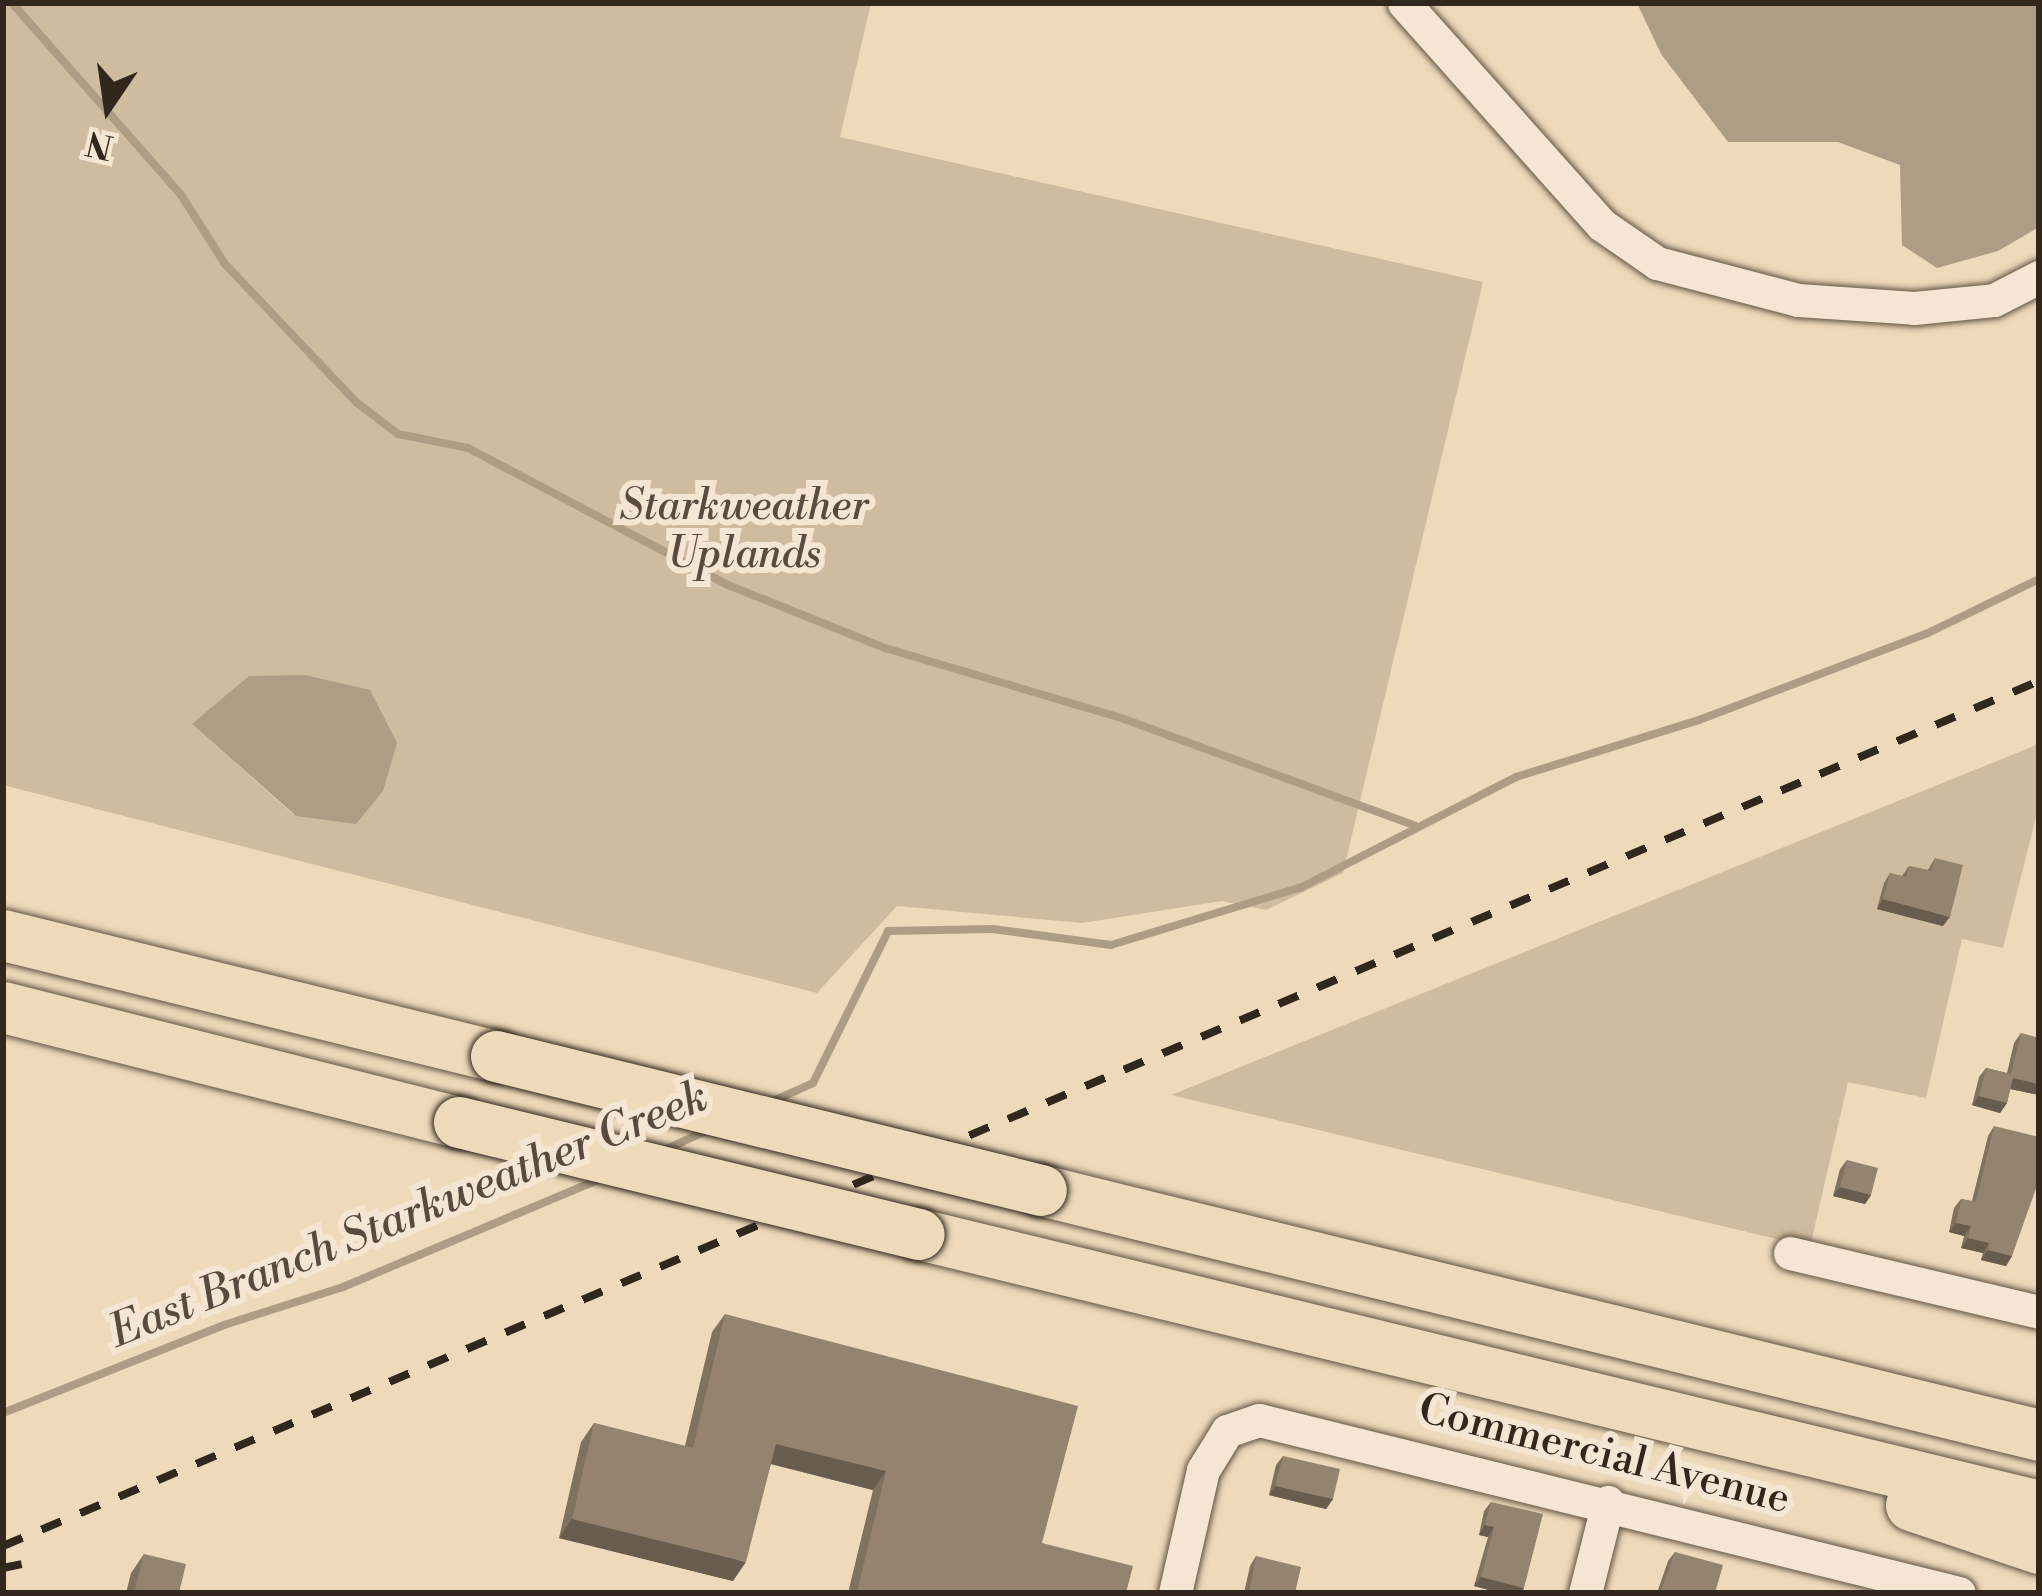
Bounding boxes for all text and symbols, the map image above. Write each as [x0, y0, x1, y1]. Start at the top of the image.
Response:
north arrow [48, 48, 168, 168]
text: N [82, 121, 117, 166]
park label: Starkweather Uplands [619, 482, 869, 580]
water label: East Branch Starkweather Creek [102, 1070, 716, 1360]
street label: Commercial Avenue [1413, 1384, 1795, 1526]

